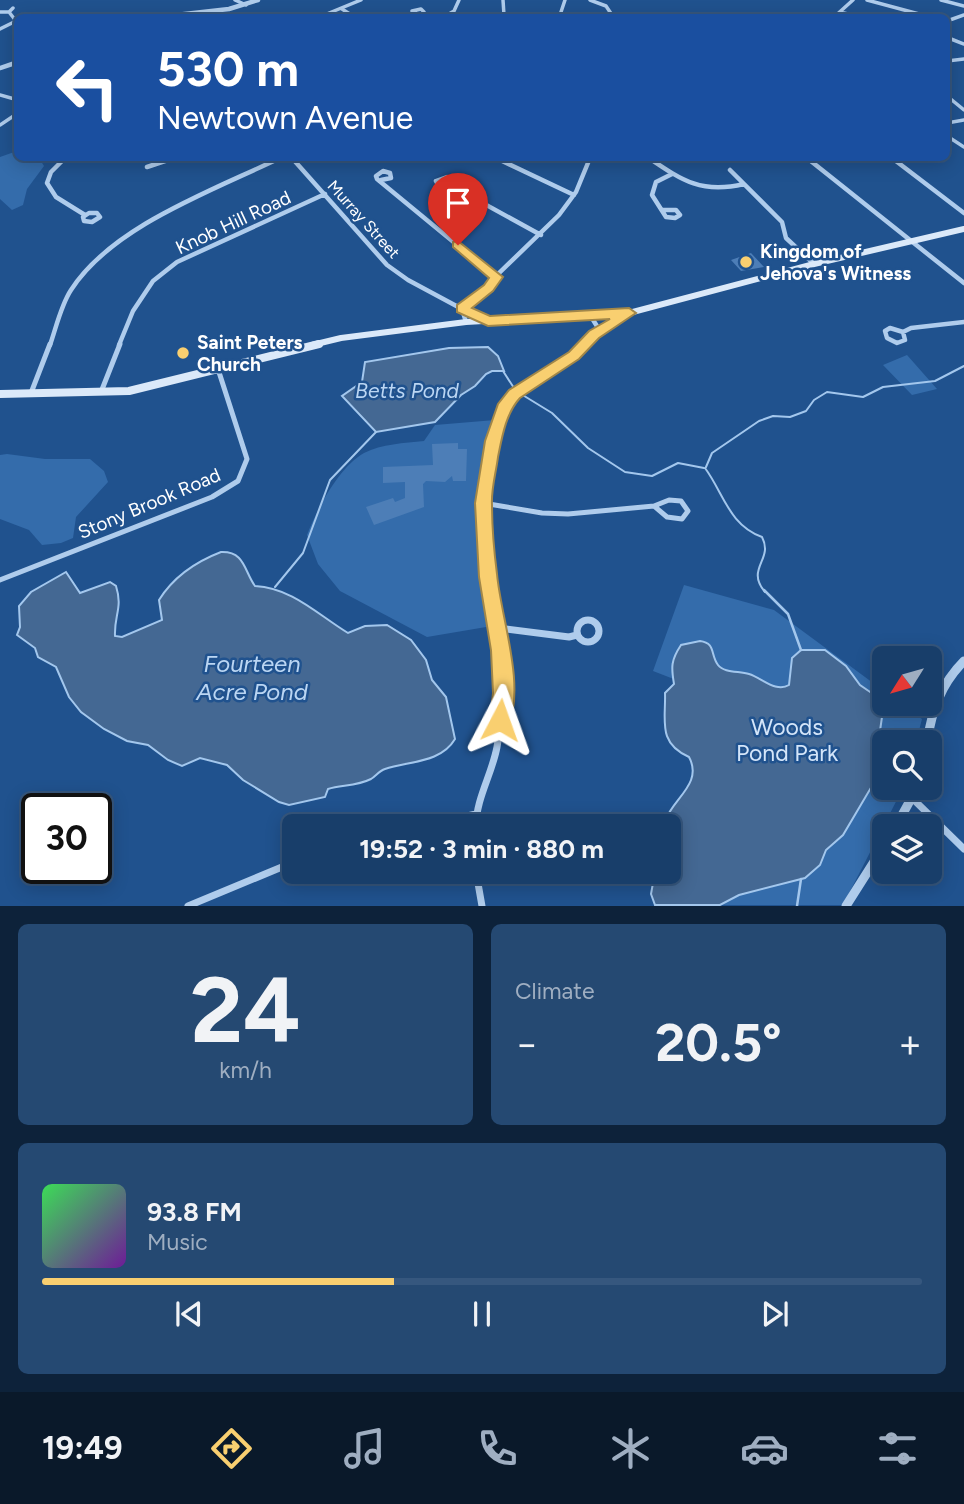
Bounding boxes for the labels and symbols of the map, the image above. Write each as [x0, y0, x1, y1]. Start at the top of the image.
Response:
pin [428, 173, 488, 245]
street label: Murray Street [324, 176, 404, 262]
street label: Knob Hill Road [172, 186, 294, 259]
place label: Kingdom of Jehova's Witness [760, 240, 911, 285]
marker: Kingdom of Jehova's Witness [738, 254, 754, 270]
place label: Saint Peters Church [197, 331, 303, 376]
marker: Saint Peters Church [175, 345, 191, 361]
water label: Betts Pond [355, 378, 460, 403]
street label: Stony Brook Road [74, 463, 224, 544]
north arrow [872, 646, 942, 716]
water label: Fourteen Acre Pond [195, 649, 309, 706]
position arrow [463, 683, 537, 757]
park label: Woods Pond Park [736, 713, 839, 767]
speed limit sign: 30 [21, 793, 112, 884]

